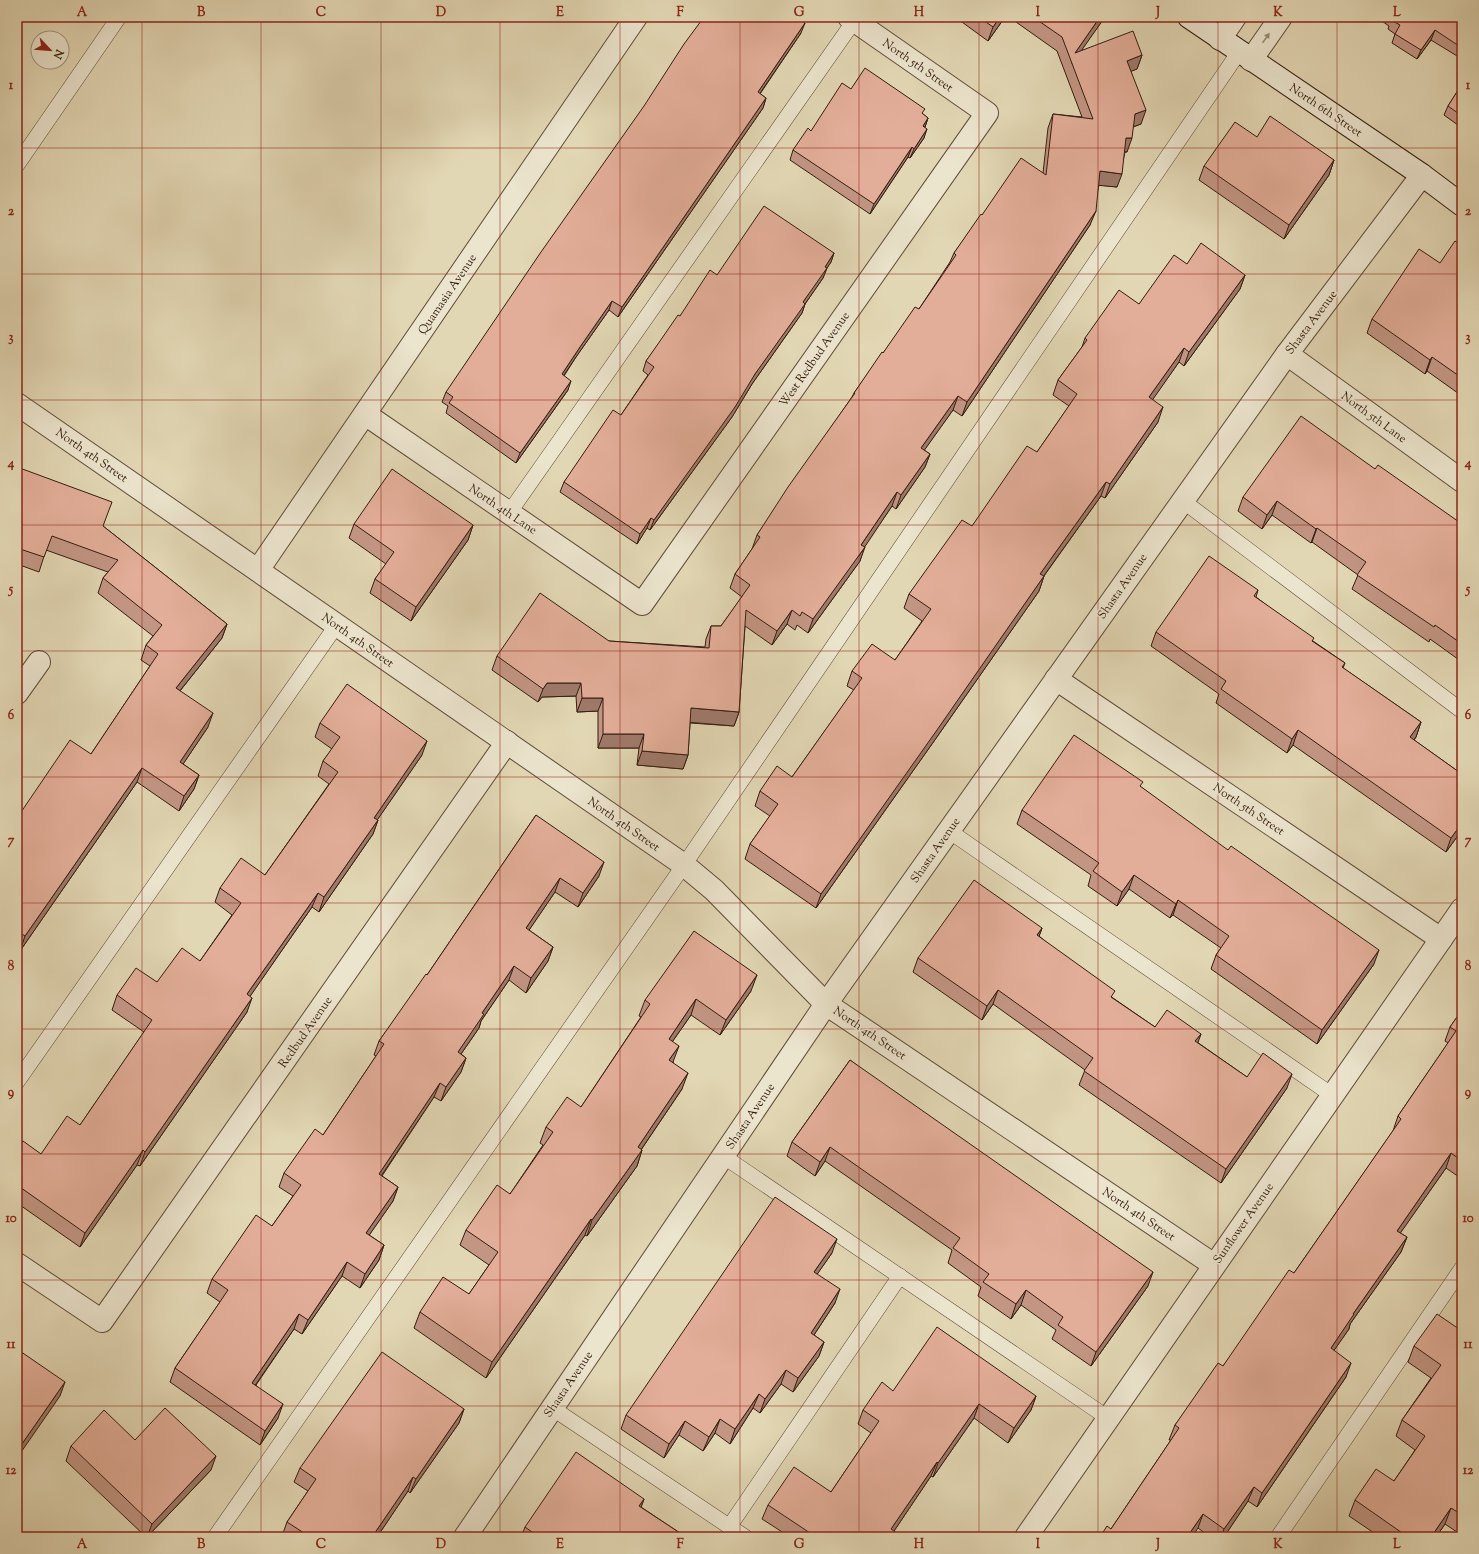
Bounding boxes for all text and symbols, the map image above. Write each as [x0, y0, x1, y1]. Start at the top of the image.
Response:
text: A [77, 4, 88, 22]
text: B [197, 4, 206, 22]
text: C [316, 4, 326, 22]
text: D [436, 4, 446, 22]
text: E [556, 4, 564, 22]
text: F [676, 4, 684, 22]
text: G [794, 4, 805, 22]
text: H [914, 4, 925, 22]
text: I [1036, 4, 1041, 22]
text: J [1155, 4, 1160, 22]
text: K [1273, 4, 1283, 22]
text: L [1393, 4, 1401, 22]
north arrow [30, 30, 70, 70]
one-way arrow [1262, 33, 1270, 44]
street label: North 5th Street [878, 35, 957, 97]
text: N [49, 46, 68, 62]
text: 1 [9, 77, 14, 95]
text: 1 [1466, 77, 1471, 95]
street label: North 6th Street [1285, 80, 1366, 142]
text: 2 [8, 203, 15, 221]
text: 2 [1465, 203, 1472, 221]
street label: Quamasia Avenue [414, 250, 482, 339]
street label: Shasta Avenue [1282, 286, 1342, 359]
street label: West Redbud Avenue [775, 308, 855, 411]
text: 3 [8, 329, 14, 347]
text: 3 [1465, 329, 1471, 347]
street label: North 5th Lane [1337, 388, 1410, 448]
street label: North 4th Street [52, 424, 131, 488]
text: 4 [7, 455, 15, 473]
text: 4 [1464, 455, 1472, 473]
street label: North 4th Lane [465, 480, 541, 540]
street label: Shasta Avenue [1093, 550, 1152, 623]
text: 5 [8, 581, 14, 599]
text: 5 [1465, 581, 1471, 599]
street label: North 4th Street [318, 609, 397, 673]
text: 6 [8, 707, 15, 725]
text: 6 [1465, 707, 1472, 725]
street label: North 5th Street [1209, 779, 1288, 840]
street label: North 4th Street [584, 793, 663, 857]
street label: Shasta Avenue [906, 814, 965, 887]
text: 7 [8, 832, 15, 850]
text: 7 [1465, 832, 1472, 850]
text: 8 [8, 958, 15, 976]
text: 8 [1465, 958, 1472, 976]
street label: Redbud Avenue [274, 993, 337, 1072]
street label: North 4th Street [829, 1003, 910, 1065]
street label: Shasta Avenue [722, 1079, 780, 1153]
text: 9 [8, 1084, 15, 1102]
text: 9 [1465, 1084, 1472, 1102]
street label: Sunflower Avenue [1209, 1179, 1279, 1268]
street label: North 4th Street [1098, 1184, 1179, 1246]
text: 10 [5, 1210, 17, 1228]
text: 10 [1462, 1210, 1474, 1228]
text: 11 [7, 1336, 16, 1354]
text: 11 [1464, 1336, 1473, 1354]
street label: Shasta Avenue [540, 1347, 598, 1421]
text: 12 [6, 1462, 17, 1480]
text: 12 [1463, 1462, 1474, 1480]
text: A [77, 1536, 88, 1554]
text: B [197, 1536, 206, 1554]
text: C [316, 1536, 326, 1554]
text: D [436, 1536, 446, 1554]
text: E [556, 1536, 564, 1554]
text: F [676, 1536, 684, 1554]
text: G [794, 1536, 805, 1554]
text: H [914, 1536, 925, 1554]
text: I [1036, 1536, 1041, 1554]
text: J [1155, 1536, 1160, 1554]
text: K [1273, 1536, 1283, 1554]
text: L [1393, 1536, 1401, 1554]

